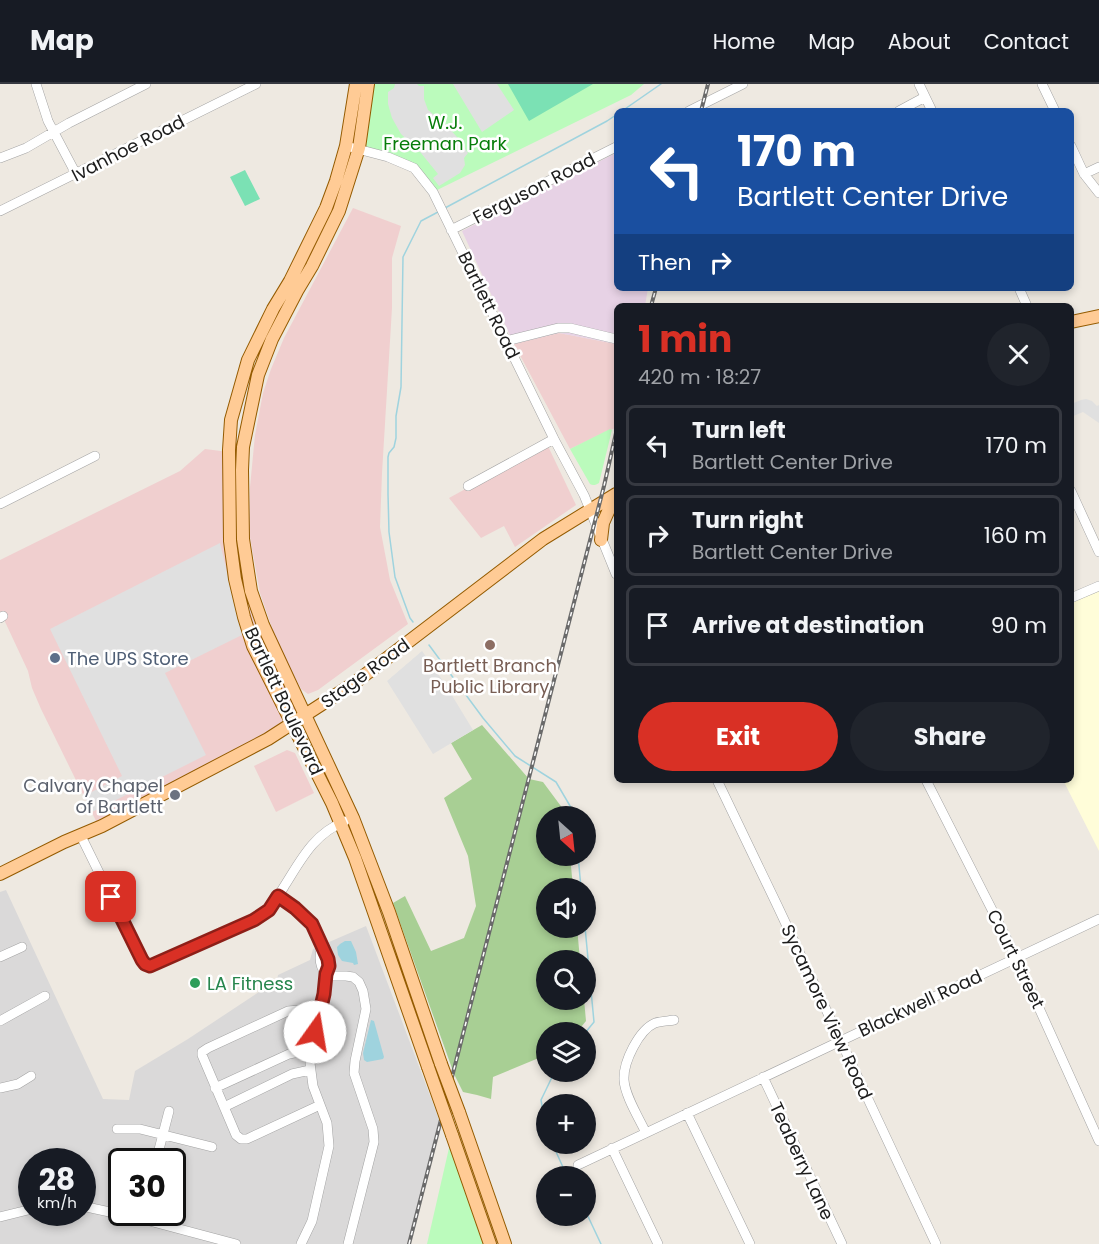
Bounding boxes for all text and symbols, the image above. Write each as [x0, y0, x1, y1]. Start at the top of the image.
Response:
text: Map [30, 21, 94, 60]
text: Home [713, 27, 775, 56]
text: Map [808, 27, 855, 56]
text: About [888, 27, 951, 56]
text: Contact [984, 27, 1069, 56]
street label: Ivanhoe Road [67, 109, 189, 187]
park label: W.J. Freeman Park [383, 110, 508, 156]
text: 170 m [737, 122, 856, 181]
icon: left [638, 132, 716, 210]
street label: Ferguson Road [468, 146, 600, 230]
text: Bartlett Center Drive [737, 178, 1008, 215]
icon: right [704, 246, 737, 279]
street label: Bartlett Road [452, 247, 526, 363]
text: Then [638, 247, 692, 278]
text: 1 min [638, 314, 732, 365]
button: close [987, 323, 1050, 386]
text: 420 m · 18:27 [638, 363, 761, 391]
text: Turn left [692, 415, 786, 446]
icon: left [641, 429, 674, 462]
text: 170 m [986, 430, 1047, 461]
text: Bartlett Center Drive [692, 448, 893, 476]
text: Turn right [692, 505, 803, 536]
icon: right [641, 519, 674, 552]
text: 160 m [984, 520, 1047, 551]
text: Bartlett Center Drive [692, 538, 893, 566]
icon: arrive [641, 609, 674, 642]
text: Arrive at destination [692, 610, 924, 641]
text: 90 m [991, 610, 1047, 641]
street label: Bartlett Boulevard [239, 623, 329, 779]
street label: Stage Road [315, 632, 415, 714]
marker: Bartlett Branch Public Library [483, 638, 497, 652]
place label: The UPS Store [67, 646, 189, 671]
marker: The UPS Store [48, 651, 62, 665]
place label: Bartlett Branch Public Library [423, 653, 557, 699]
button: Exit [638, 702, 838, 771]
button: Share [850, 702, 1050, 771]
place label: Calvary Chapel of Bartlett [23, 773, 163, 819]
marker: Calvary Chapel of Bartlett [168, 788, 182, 802]
north arrow [536, 806, 596, 866]
map controls [536, 806, 596, 1226]
pin [85, 871, 136, 922]
button: sound [536, 878, 596, 938]
icon: arrive [94, 880, 127, 913]
street label: Court Street [981, 905, 1051, 1013]
street label: Sycamore View Road [775, 920, 879, 1104]
button: search [536, 950, 596, 1010]
street label: Blackwell Road [854, 963, 986, 1043]
place label: LA Fitness [207, 971, 293, 996]
marker: LA Fitness [188, 976, 202, 990]
position arrow [283, 1000, 347, 1064]
button: layers [536, 1022, 596, 1082]
button: + [536, 1094, 596, 1154]
street label: Teaberry Lane [764, 1098, 840, 1224]
speed limit sign: 30 [108, 1148, 186, 1226]
text: 28 [39, 1158, 75, 1201]
button: − [536, 1166, 596, 1226]
text: km/h [37, 1192, 77, 1213]

